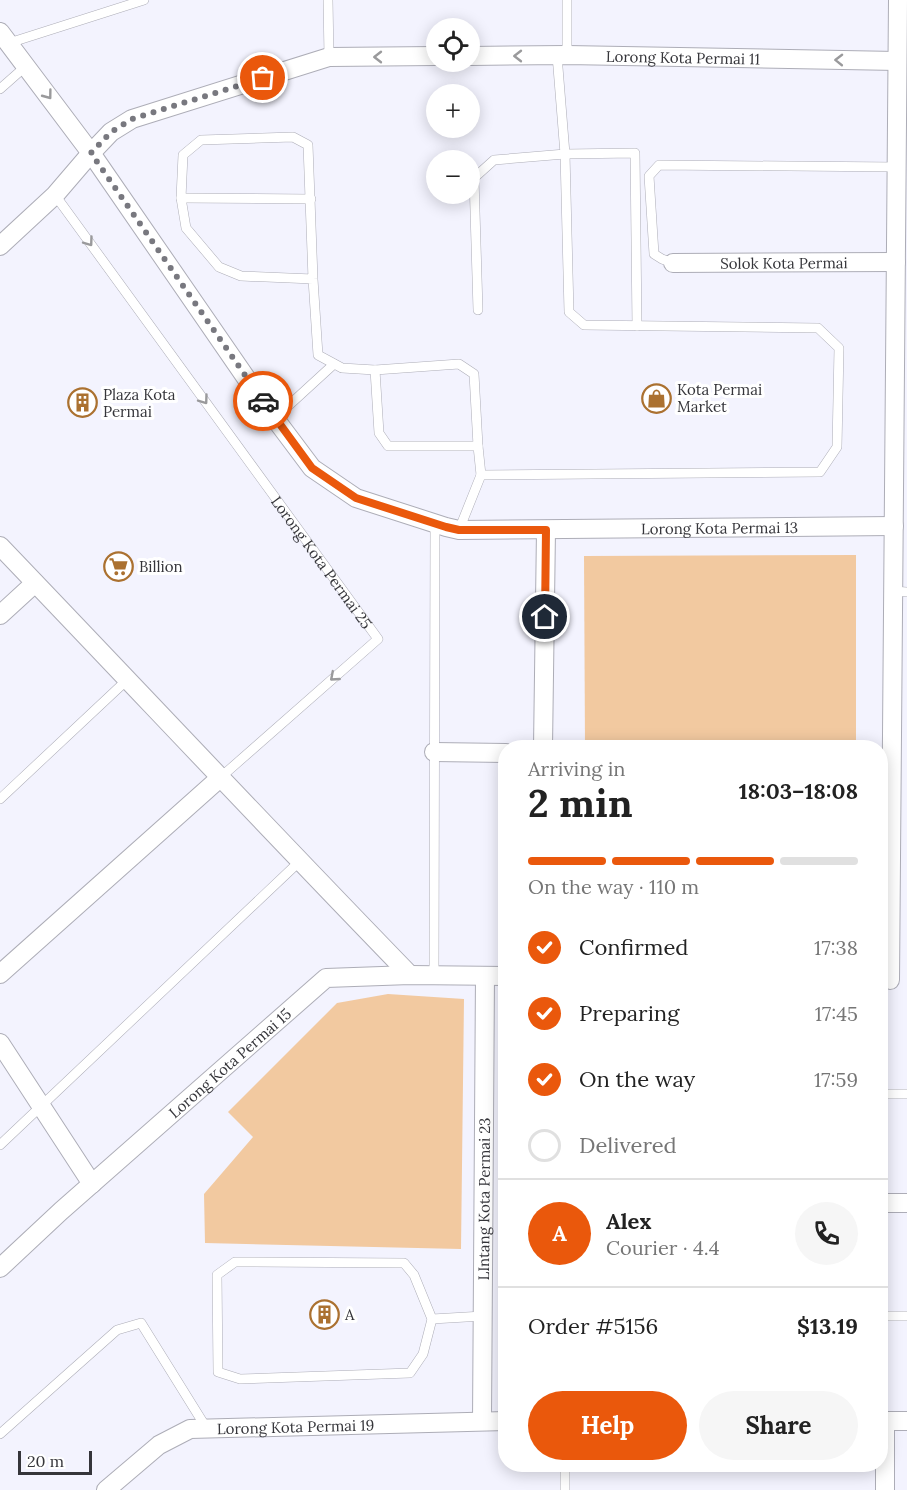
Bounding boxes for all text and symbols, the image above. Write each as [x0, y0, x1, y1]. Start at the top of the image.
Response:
map controls [426, 18, 480, 204]
button: locate [426, 18, 480, 72]
street label: Lorong Kota Permai 11 [606, 46, 760, 68]
one-way arrow [513, 49, 522, 62]
one-way arrow [374, 51, 383, 63]
pin [237, 52, 288, 103]
one-way arrow [834, 54, 843, 66]
icon: bag [246, 61, 279, 94]
button: + [426, 84, 480, 138]
one-way arrow [40, 89, 51, 100]
button: − [426, 150, 480, 204]
one-way arrow [82, 236, 93, 247]
street label: Solok Kota Permai [720, 253, 848, 272]
courier [233, 371, 293, 431]
place label: Kota Permai Market [677, 380, 762, 416]
shop icon: Kota Permai Market [640, 382, 672, 414]
place label: Plaza Kota Permai [103, 385, 176, 421]
icon: car [247, 385, 280, 418]
building icon: Plaza Kota Permai [66, 387, 98, 419]
one-way arrow [197, 394, 208, 405]
street label: Lorong Kota Permai 25 [267, 492, 377, 632]
street label: Lorong Kota Permai 13 [641, 517, 798, 538]
supermarket icon: Billion [102, 550, 134, 582]
place label: Billion [139, 557, 183, 576]
pin [519, 591, 570, 642]
icon: home [528, 600, 561, 633]
one-way arrow [330, 670, 341, 681]
text: Arriving in [528, 756, 625, 781]
text: 18:03–18:08 [739, 777, 858, 805]
text: 2 min [528, 778, 633, 828]
text: On the way · 110 m [528, 874, 699, 899]
icon: check [528, 931, 561, 964]
text: Confirmed [579, 933, 688, 961]
text: 17:38 [814, 935, 858, 960]
icon: check [528, 997, 561, 1030]
text: Preparing [579, 999, 679, 1027]
text: 17:45 [815, 1001, 858, 1026]
street label: Lorong Kota Permai 15 [164, 1004, 295, 1122]
icon: check [528, 1063, 561, 1096]
text: On the way [579, 1065, 695, 1093]
text: 17:59 [814, 1067, 858, 1092]
street label: LIntang Kota Permai 23 [473, 1117, 494, 1281]
text: Delivered [579, 1131, 677, 1159]
button: phone [795, 1202, 858, 1265]
text: Alex [606, 1207, 651, 1235]
text: A [552, 1219, 567, 1247]
text: Courier · 4.4 [606, 1235, 720, 1260]
building icon: A [308, 1298, 340, 1330]
place label: A [344, 1305, 355, 1324]
text: Order #5156 [528, 1312, 658, 1340]
text: $13.19 [797, 1312, 858, 1340]
button: Help [528, 1391, 687, 1460]
button: Share [699, 1391, 858, 1460]
street label: Lorong Kota Permai 19 [217, 1415, 374, 1438]
scale bar [18, 1448, 92, 1476]
text: 20 m [27, 1451, 64, 1471]

